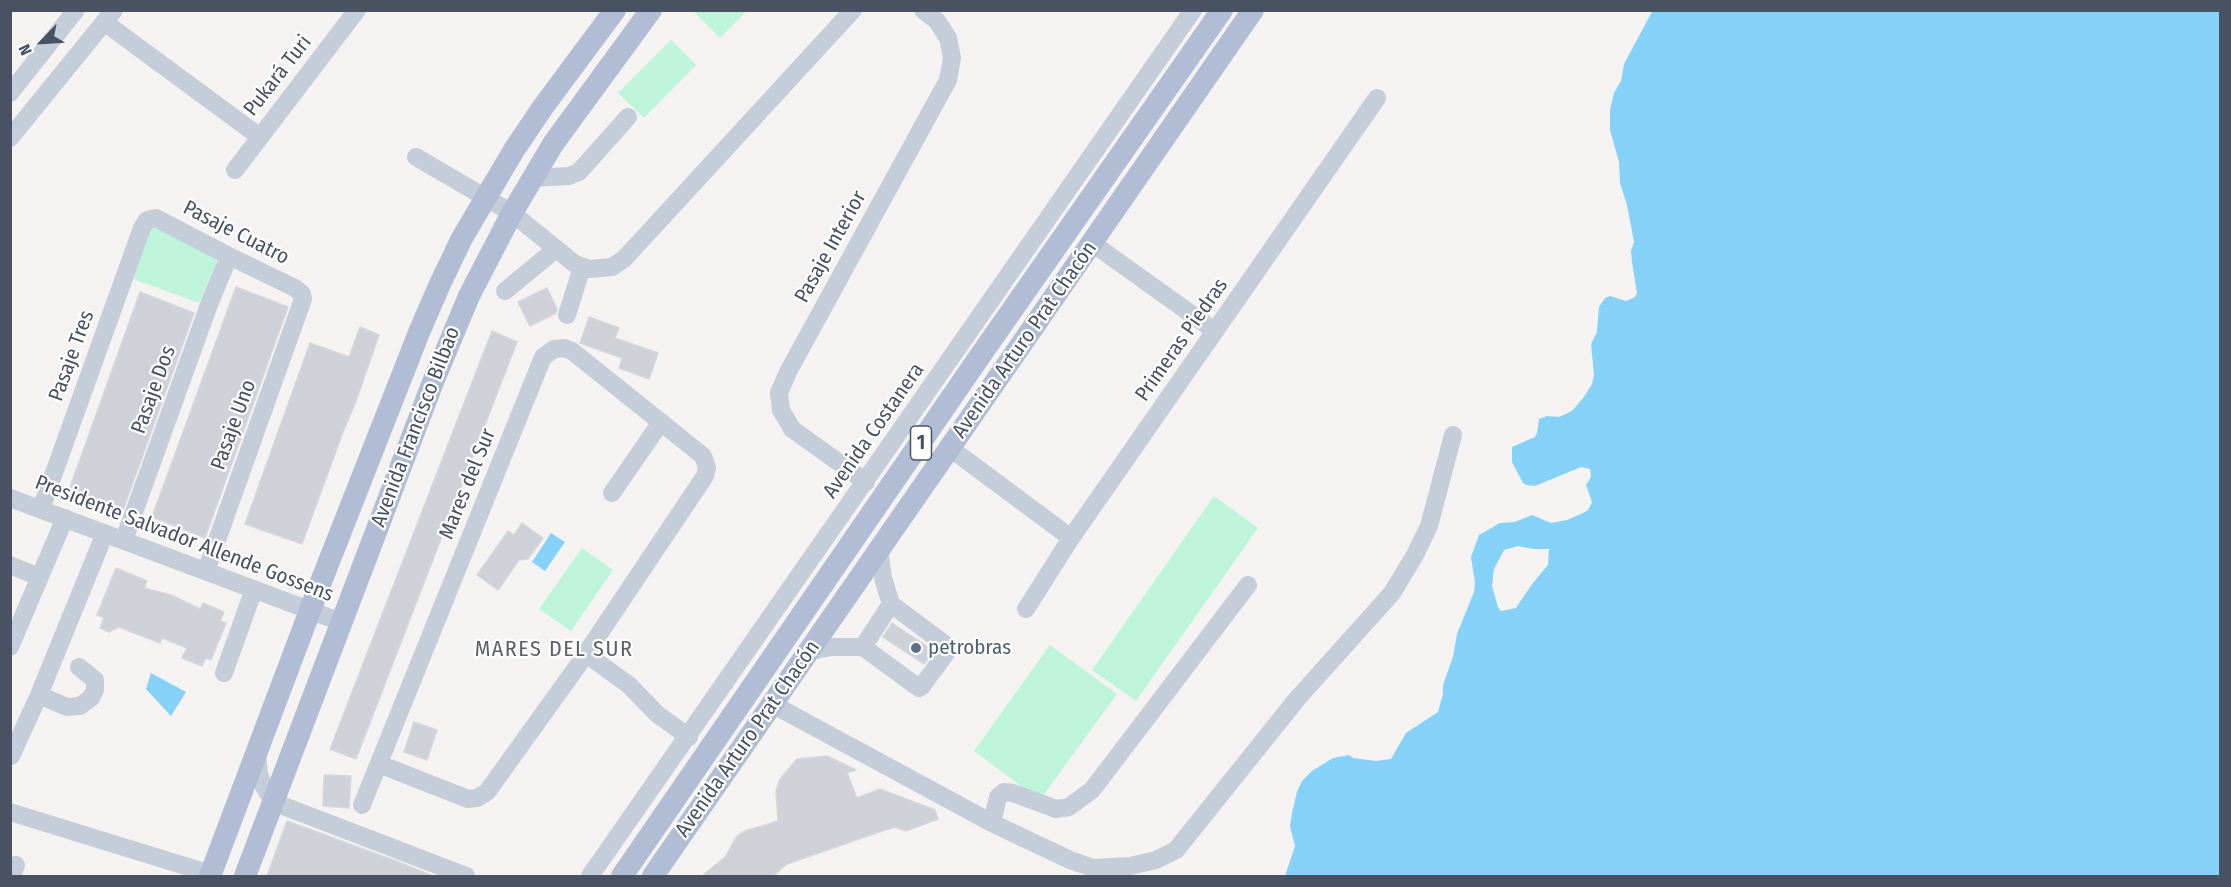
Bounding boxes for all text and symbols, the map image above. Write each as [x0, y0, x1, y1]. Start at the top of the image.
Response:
north arrow [12, 12, 72, 72]
street label: Pukará Turi [239, 31, 317, 121]
text: N [15, 41, 36, 58]
street label: Pasaje Interior [790, 187, 872, 307]
street label: Pasaje Cuatro [179, 195, 293, 271]
street label: Avenida Arturo Prat Chacón [947, 237, 1103, 443]
street label: Primeras Piedras [1130, 274, 1234, 406]
street label: Pasaje Tres [44, 307, 100, 405]
street label: Avenida Francisco Bilbao [366, 323, 466, 531]
street label: Pasaje Dos [126, 343, 182, 437]
street label: Avenida Costanera [818, 359, 930, 503]
street label: Pasaje Uno [206, 377, 262, 473]
street label: Mares del Sur [434, 425, 502, 543]
road number: 1 [910, 426, 932, 460]
street label: Presidente Salvador Allende Gossens [31, 470, 337, 608]
place label: petrobras [928, 635, 1011, 661]
street label: Avenida Arturo Prat Chacón [670, 636, 826, 842]
district label: MARES DEL SUR [475, 637, 633, 663]
marker: petrobras [909, 641, 923, 655]

